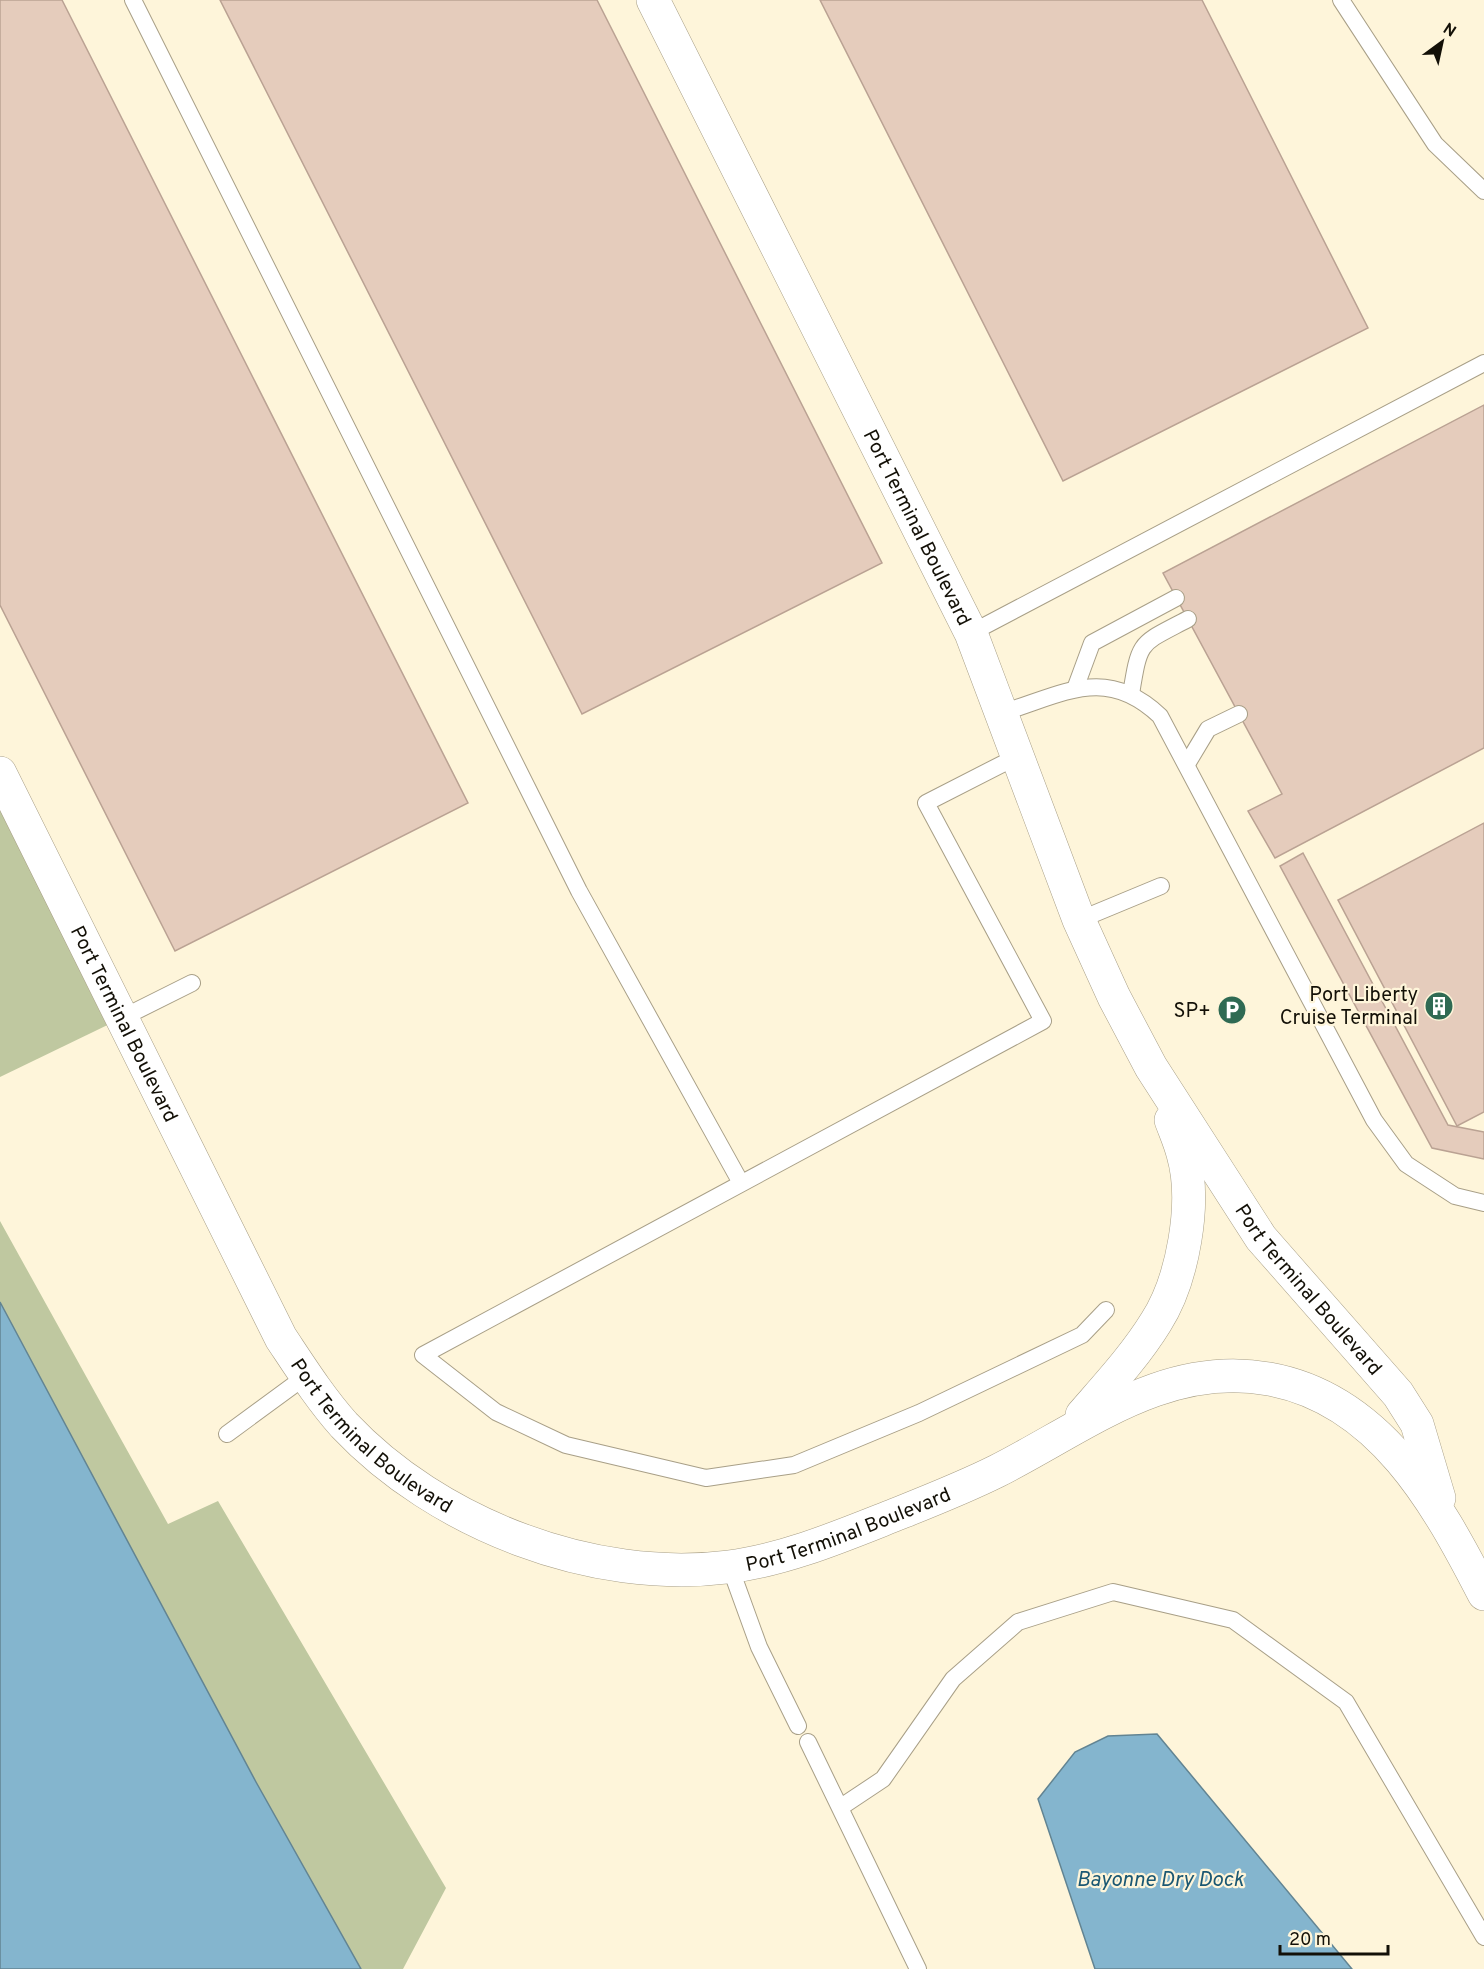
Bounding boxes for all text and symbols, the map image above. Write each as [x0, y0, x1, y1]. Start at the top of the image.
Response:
north arrow [1412, 12, 1472, 72]
text: N [1439, 20, 1459, 43]
street label: Port Terminal Boulevard [856, 426, 976, 631]
street label: Port Terminal Boulevard [63, 922, 183, 1127]
place label: Port Liberty Cruise Terminal [1280, 983, 1418, 1032]
building icon: Port Liberty Cruise Terminal [1423, 990, 1455, 1022]
parking icon: SP+ [1216, 994, 1248, 1026]
place label: SP+ [1174, 999, 1211, 1025]
street label: Port Terminal Boulevard [1228, 1200, 1387, 1382]
street label: Port Terminal Boulevard [283, 1354, 456, 1520]
street label: Port Terminal Boulevard [743, 1483, 955, 1579]
water label: Bayonne Dry Dock [1076, 1867, 1244, 1894]
scale bar [1280, 1918, 1388, 1956]
text: 20 m [1289, 1929, 1331, 1952]

